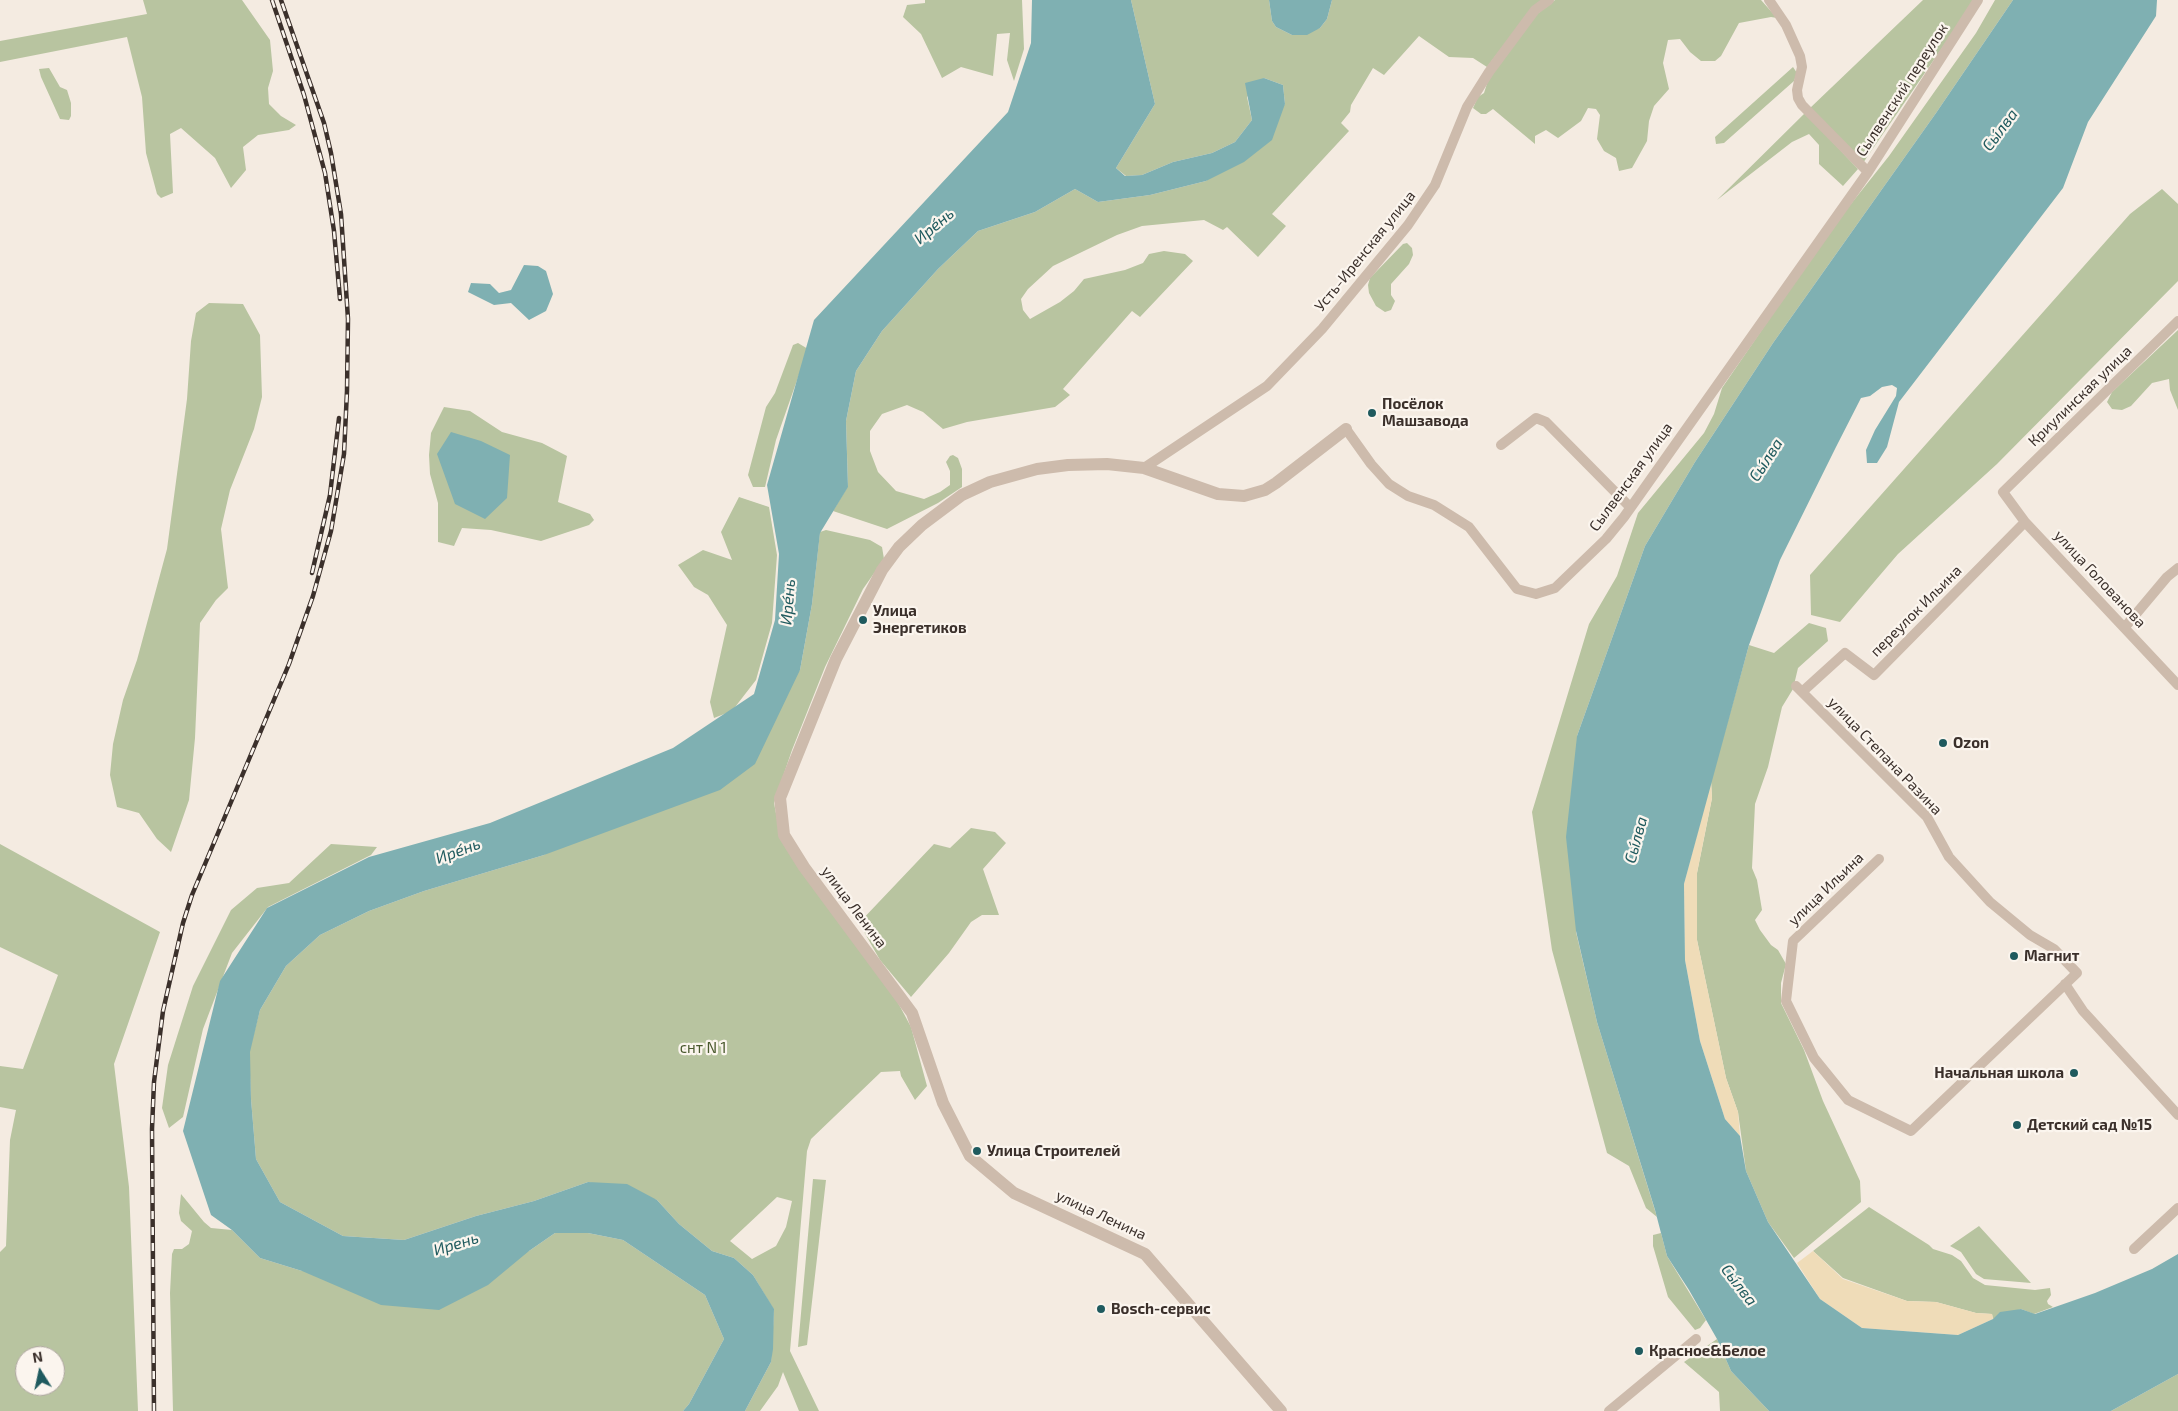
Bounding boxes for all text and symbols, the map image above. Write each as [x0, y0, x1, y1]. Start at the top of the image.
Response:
street label: Сылвенский переулок [1852, 20, 1952, 160]
water label: Сы́лва [1978, 105, 2022, 155]
street label: Усть-Иренская улица [1311, 187, 1419, 315]
water label: Ире́нь [910, 204, 958, 248]
street label: Криулинская улица [2024, 342, 2136, 450]
place label: Посёлок Машзавода [1382, 395, 1469, 430]
marker: Посёлок Машзавода [1366, 407, 1378, 419]
street label: Сылвенская улица [1586, 419, 1676, 535]
water label: Сы́лва [1745, 435, 1787, 485]
street label: улица Голованова [2050, 527, 2150, 631]
street label: переулок Ильина [1867, 562, 1965, 660]
water label: Ире́нь [776, 578, 800, 626]
place label: Улица Энергетиков [873, 602, 966, 637]
marker: Улица Энергетиков [857, 614, 869, 626]
street label: улица Степана Разина [1824, 693, 1946, 819]
place label: Ozon [1953, 734, 1989, 752]
marker: Ozon [1937, 737, 1949, 749]
water label: Сы́лва [1621, 815, 1651, 865]
water label: Ире́нь [433, 834, 483, 868]
street label: улица Ильина [1785, 849, 1867, 929]
street label: улица Ленина [817, 863, 891, 951]
place label: Магнит [2024, 947, 2079, 965]
marker: Магнит [2008, 950, 2020, 962]
park label: снт N 1 [680, 1039, 726, 1057]
place label: Начальная школа [1934, 1064, 2064, 1082]
marker: Начальная школа [2068, 1067, 2080, 1079]
place label: Детский сад №15 [2027, 1116, 2152, 1134]
marker: Детский сад №15 [2011, 1119, 2023, 1131]
place label: Улица Строителей [987, 1142, 1120, 1160]
marker: Улица Строителей [971, 1145, 983, 1157]
street label: улица Ленина [1053, 1186, 1149, 1244]
water label: Ирень [431, 1228, 481, 1260]
water label: Сы́лва [1717, 1260, 1761, 1310]
place label: Bosch-сервис [1111, 1300, 1211, 1318]
marker: Bosch-сервис [1095, 1303, 1107, 1315]
place label: Красное&Белое [1649, 1342, 1766, 1360]
marker: Красное&Белое [1633, 1345, 1645, 1357]
north arrow [15, 1346, 65, 1396]
text: N [31, 1347, 44, 1366]

